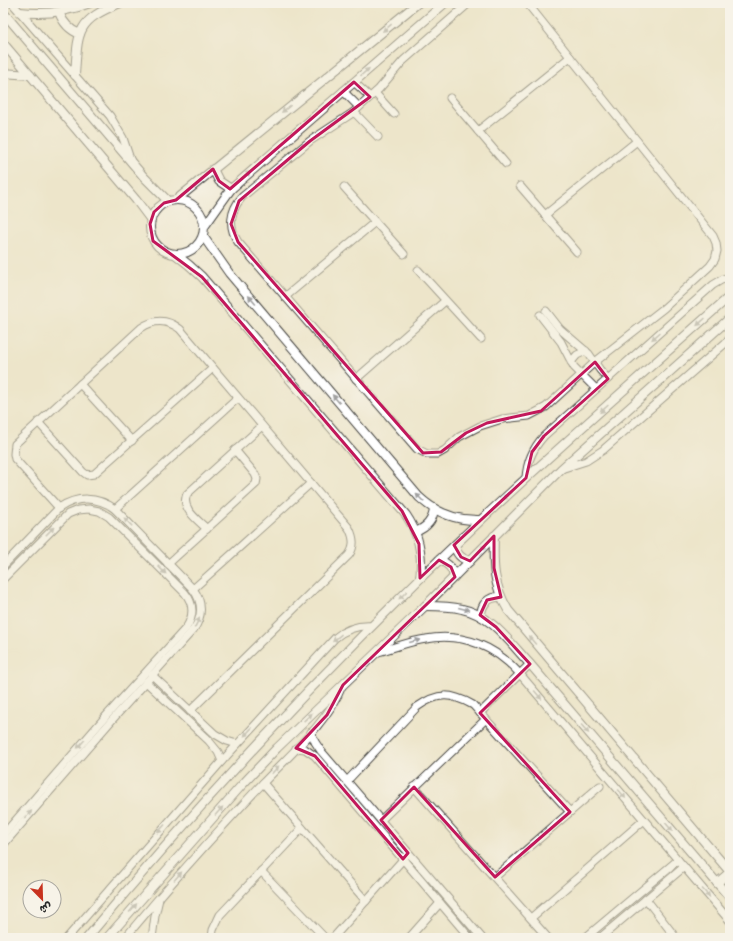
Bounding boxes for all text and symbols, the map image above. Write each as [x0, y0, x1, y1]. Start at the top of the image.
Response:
one-way arrow [382, 23, 393, 32]
one-way arrow [361, 68, 370, 77]
one-way arrow [281, 105, 292, 114]
one-way arrow [241, 171, 251, 180]
one-way arrow [200, 274, 209, 285]
one-way arrow [247, 295, 256, 305]
one-way arrow [696, 318, 706, 327]
one-way arrow [651, 331, 662, 340]
one-way arrow [284, 373, 293, 384]
one-way arrow [331, 394, 340, 404]
one-way arrow [598, 404, 609, 413]
one-way arrow [369, 472, 378, 482]
one-way arrow [502, 491, 512, 500]
one-way arrow [415, 493, 425, 503]
one-way arrow [124, 518, 133, 527]
one-way arrow [45, 526, 55, 536]
one-way arrow [477, 544, 486, 553]
one-way arrow [157, 565, 167, 575]
one-way arrow [398, 590, 408, 600]
one-way arrow [458, 607, 470, 613]
one-way arrow [194, 617, 200, 629]
one-way arrow [331, 633, 342, 642]
one-way arrow [528, 634, 537, 645]
one-way arrow [410, 638, 422, 644]
one-way arrow [533, 689, 542, 700]
one-way arrow [304, 713, 313, 722]
one-way arrow [580, 723, 589, 734]
one-way arrow [243, 727, 252, 737]
one-way arrow [77, 740, 86, 749]
one-way arrow [270, 765, 280, 775]
one-way arrow [617, 789, 627, 799]
one-way arrow [214, 806, 223, 816]
one-way arrow [24, 810, 33, 821]
one-way arrow [665, 822, 674, 833]
one-way arrow [156, 824, 166, 834]
one-way arrow [173, 871, 182, 882]
north arrow [22, 879, 62, 919]
one-way arrow [702, 888, 711, 898]
text: ش [38, 899, 55, 918]
one-way arrow [128, 903, 137, 914]

